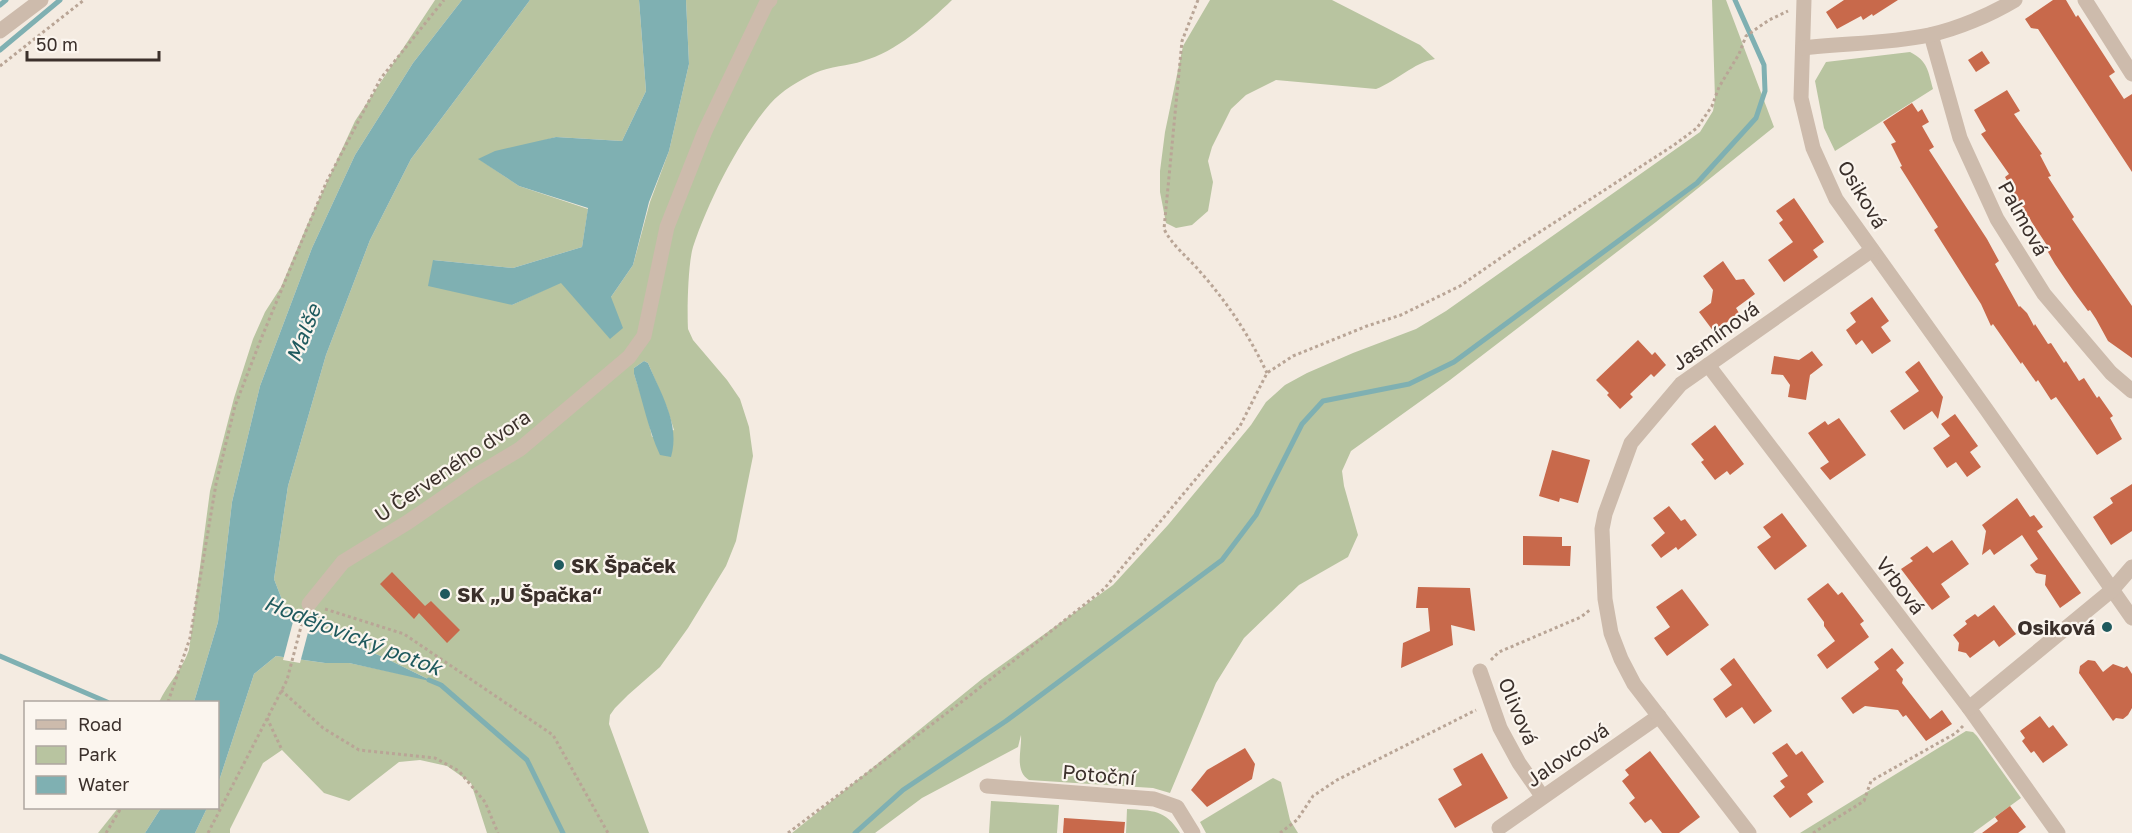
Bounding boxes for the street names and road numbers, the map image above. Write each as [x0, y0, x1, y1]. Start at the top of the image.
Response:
street label: Osiková [1833, 156, 1893, 232]
street label: Palmová [1994, 176, 2054, 260]
street label: Jasmínová [1667, 295, 1763, 375]
street label: U Červeného dvora [370, 404, 534, 526]
street label: Vrbová [1871, 551, 1931, 619]
street label: Olivová [1494, 674, 1544, 748]
street label: Jalovcová [1521, 717, 1613, 791]
street label: Potoční [1061, 759, 1138, 789]

